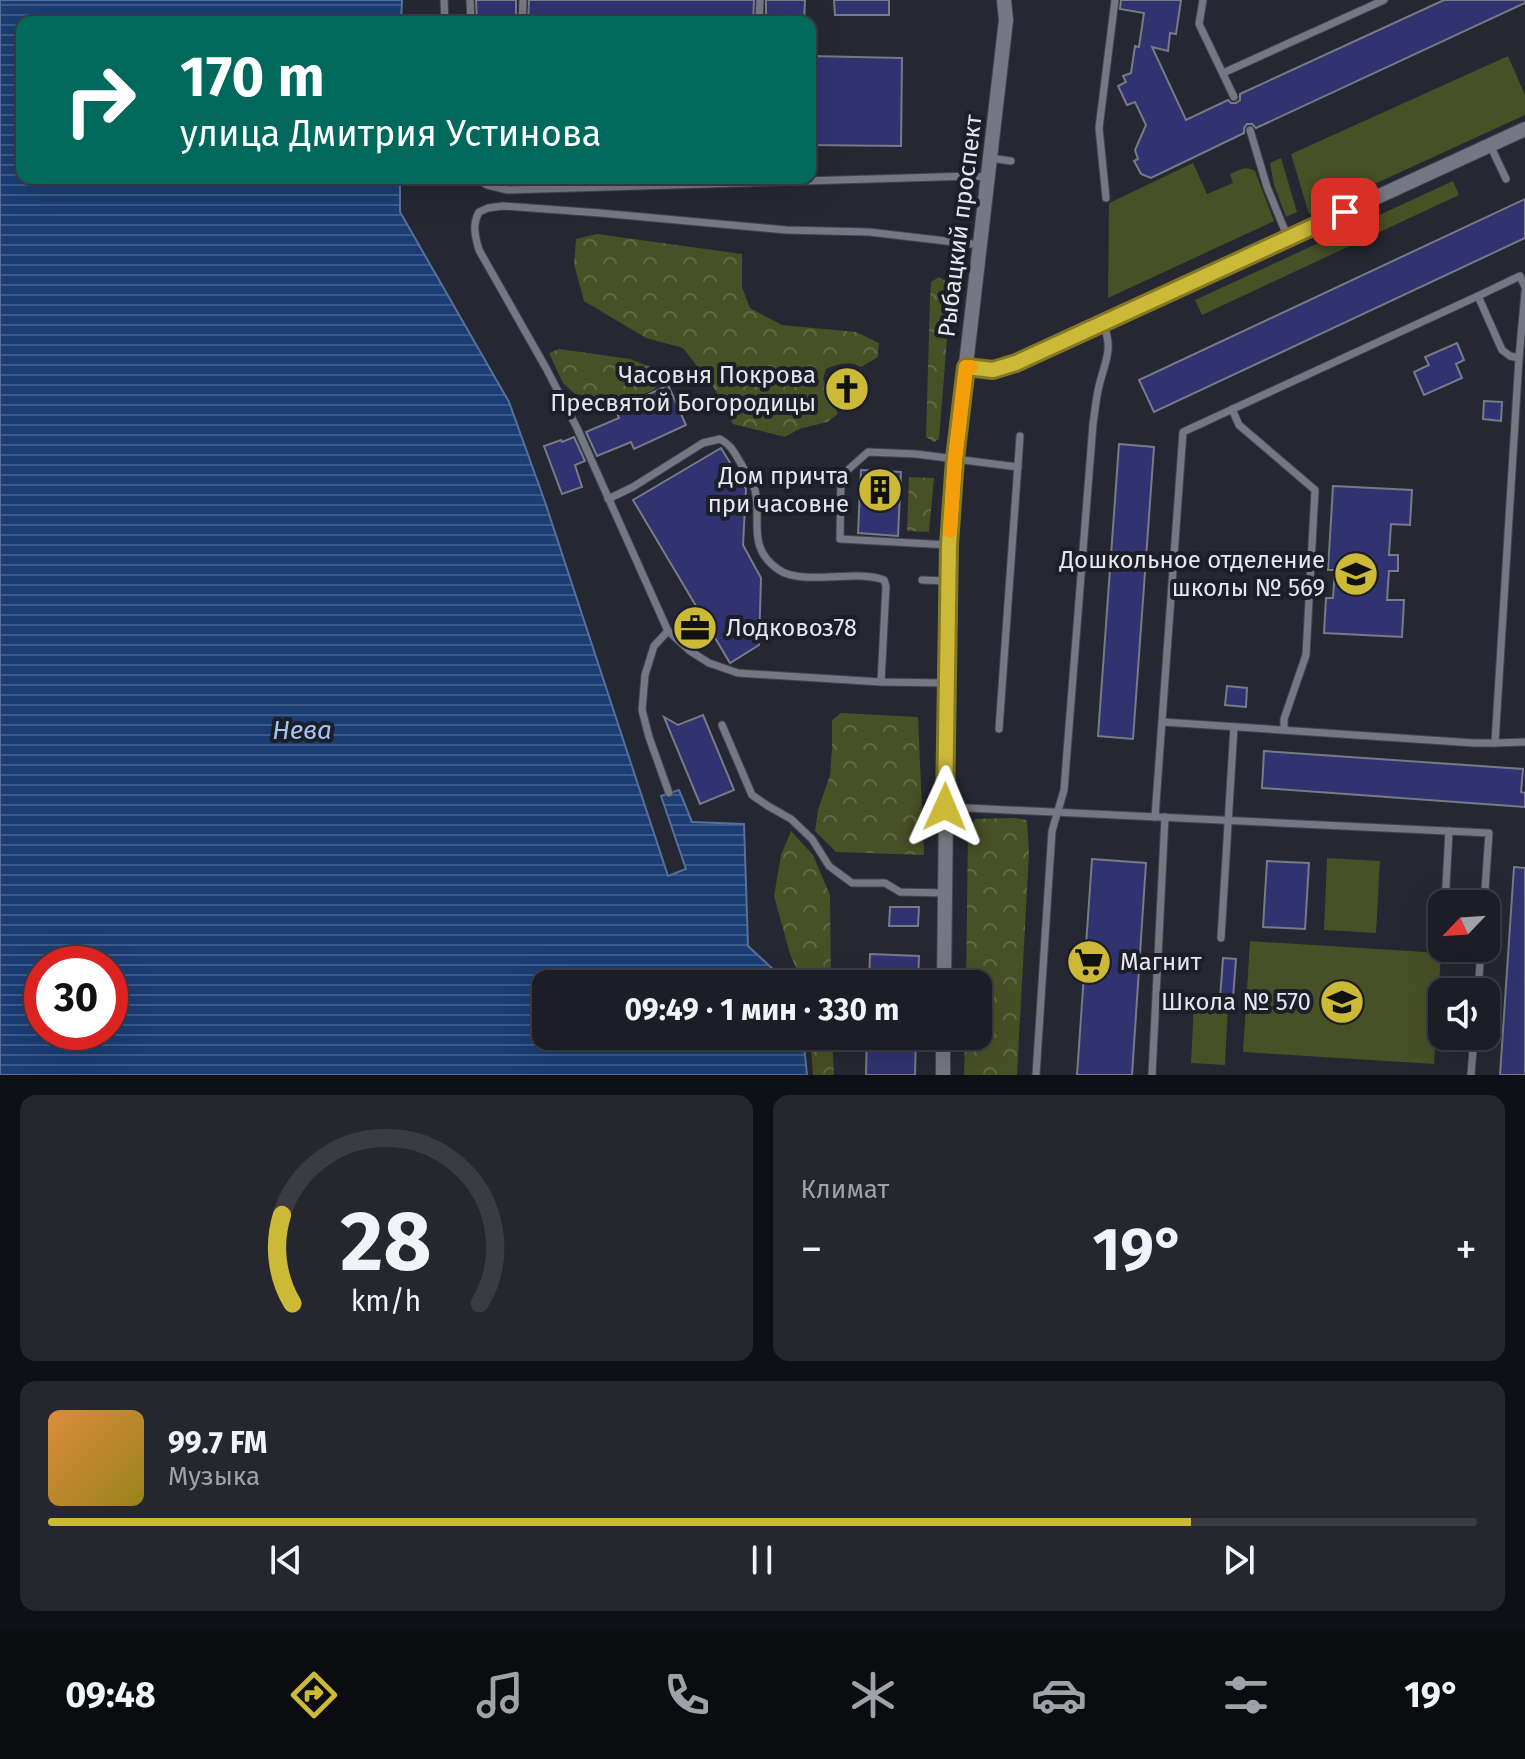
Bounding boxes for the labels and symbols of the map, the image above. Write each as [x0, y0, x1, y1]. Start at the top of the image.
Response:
street label: Рыбацкий проспект [932, 113, 988, 339]
pin [1311, 178, 1379, 246]
place label: Часовня Покрова Пресвятой Богородицы [550, 361, 816, 417]
church icon: Часовня Покрова Пресвятой Богородицы [823, 365, 871, 413]
place label: Дом причта при часовне [708, 462, 849, 518]
building icon: Дом причта при часовне [856, 466, 904, 514]
place label: Дошкольное отделение школы № 569 [1058, 546, 1325, 602]
school or university icon: Дошкольное отделение школы № 569 [1332, 550, 1380, 598]
office icon: Лодковоз78 [671, 604, 719, 652]
place label: Лодковоз78 [726, 614, 857, 642]
water label: Нева [272, 715, 332, 746]
position arrow [903, 765, 987, 849]
north arrow [1428, 890, 1500, 962]
supermarket icon: Магнит [1065, 938, 1113, 986]
speed limit sign: 30 [24, 946, 128, 1050]
place label: Магнит [1120, 948, 1202, 976]
school or university icon: Школа № 570 [1318, 978, 1366, 1026]
place label: Школа № 570 [1161, 988, 1311, 1016]

